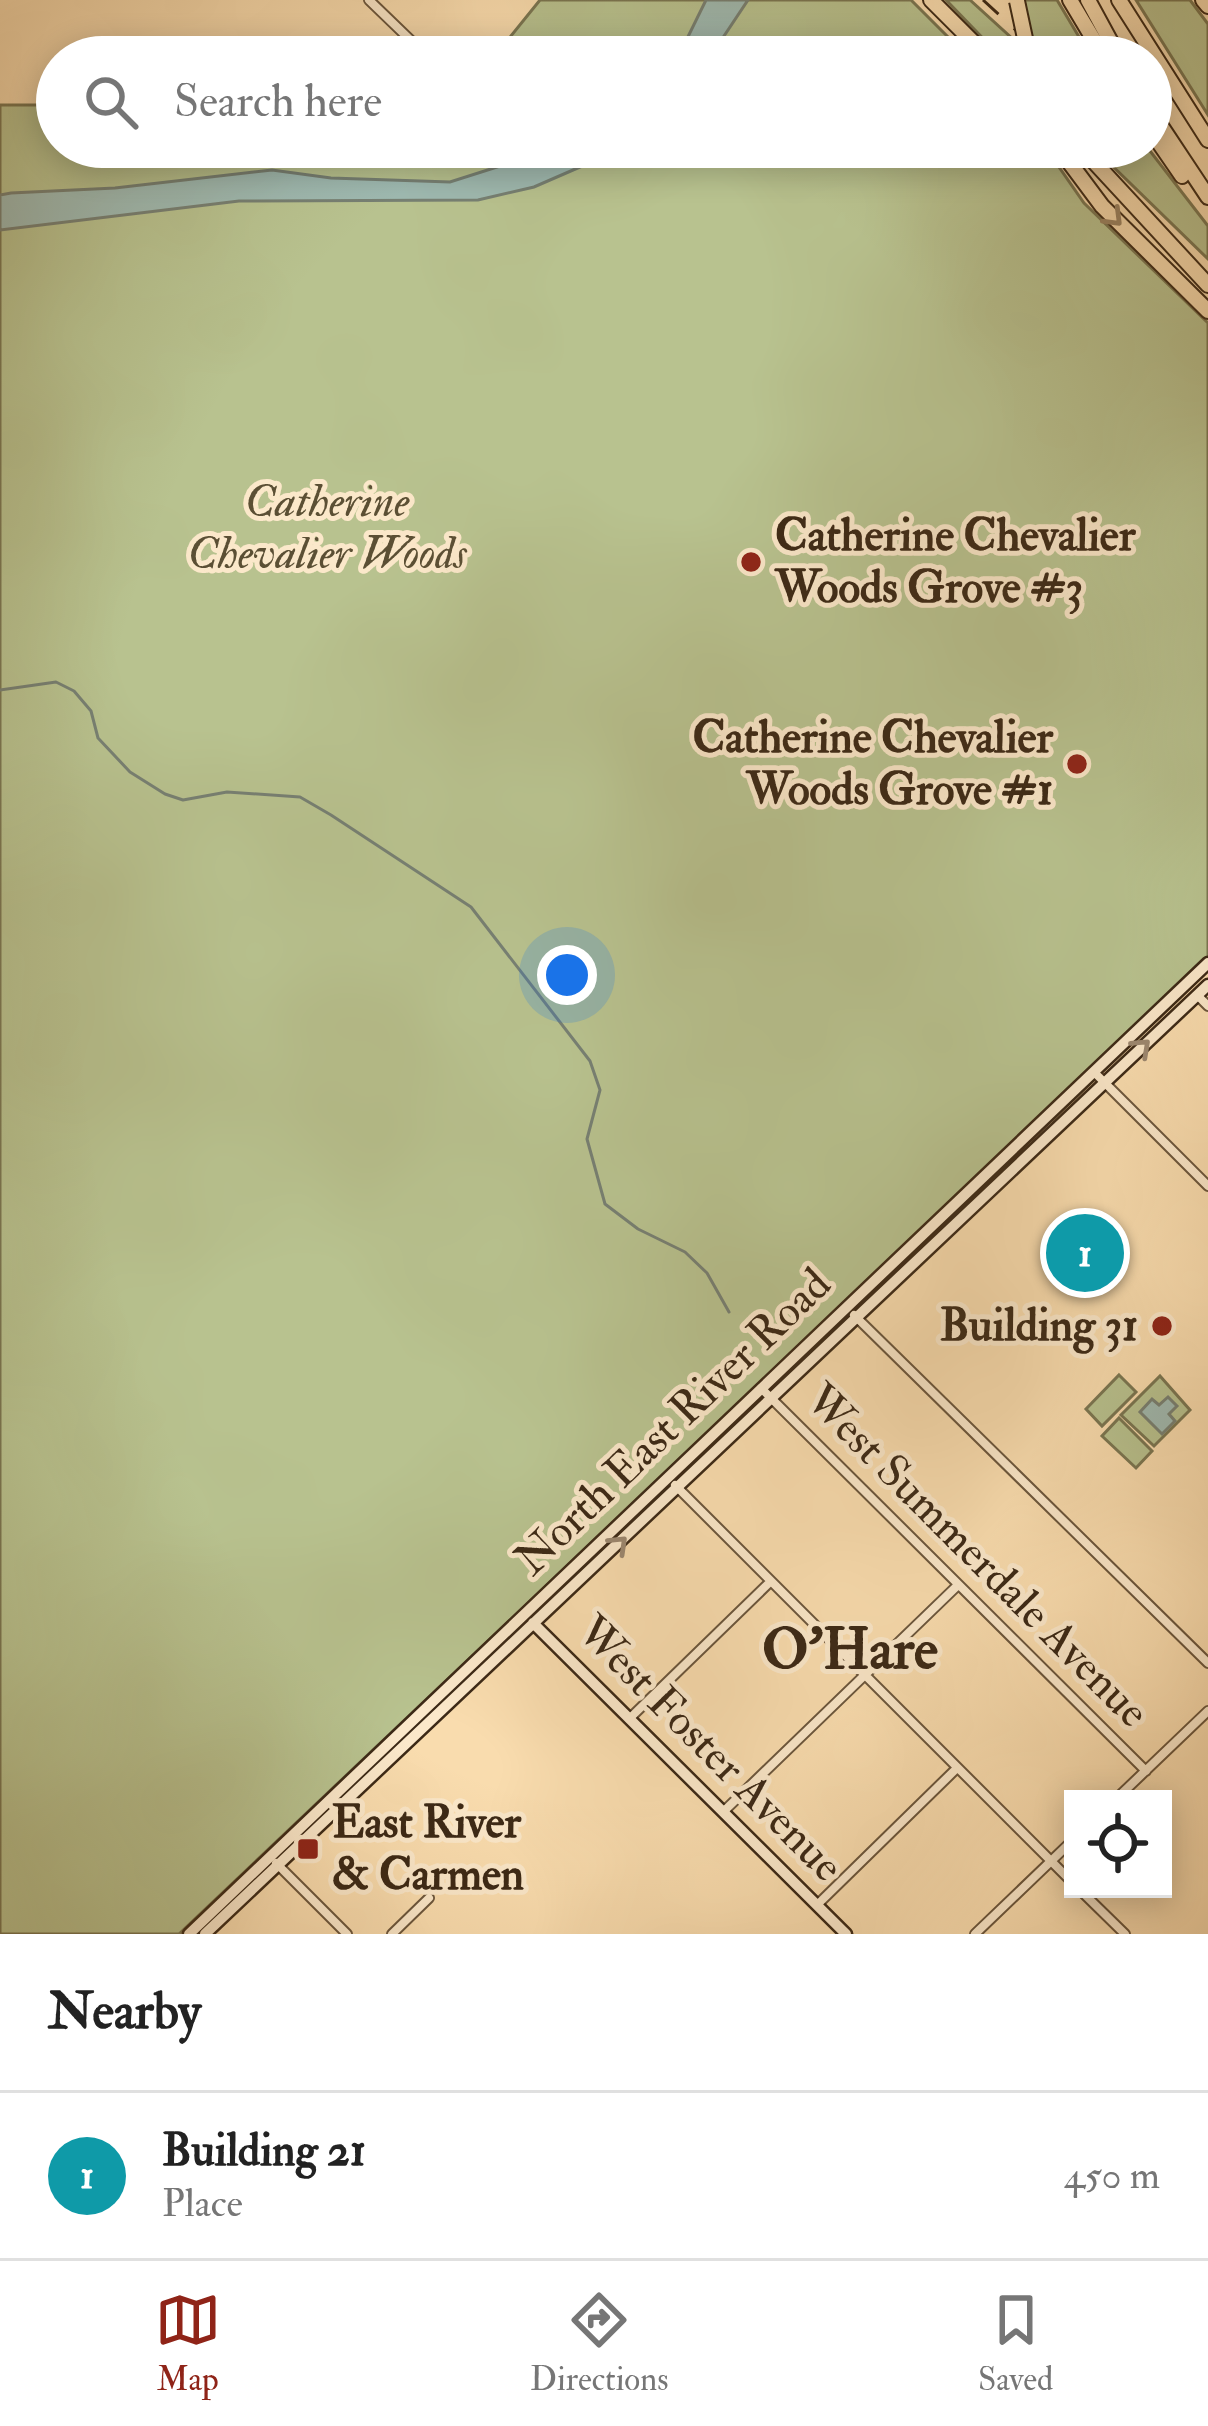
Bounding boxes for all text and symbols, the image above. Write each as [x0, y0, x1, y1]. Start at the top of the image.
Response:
search box [36, 36, 1172, 168]
icon: search [78, 69, 144, 135]
text: Search here [174, 74, 382, 130]
one-way arrow [1100, 204, 1122, 226]
park label: Catherine Chevalier Woods [187, 474, 467, 582]
place label: Catherine Chevalier Woods Grove #3 [774, 508, 1137, 616]
marker: Catherine Chevalier Woods Grove #3 [738, 549, 764, 575]
place label: Catherine Chevalier Woods Grove #1 [693, 710, 1054, 818]
marker: Catherine Chevalier Woods Grove #1 [1064, 751, 1090, 777]
your location [537, 945, 597, 1005]
one-way arrow [1128, 1040, 1150, 1062]
pin: 1 [1046, 1208, 1124, 1298]
street label: North East River Road [503, 1257, 843, 1587]
place label: Building 31 [940, 1298, 1138, 1354]
marker: Building 31 [1149, 1313, 1175, 1339]
street label: West Summerdale Avenue [793, 1372, 1161, 1740]
one-way arrow [605, 1536, 627, 1558]
street label: West Foster Avenue [564, 1603, 855, 1894]
district label: O'Hare [762, 1614, 938, 1686]
map controls [1064, 1790, 1172, 1898]
button: locate [1064, 1790, 1172, 1898]
place label: East River & Carmen [332, 1795, 525, 1903]
marker: East River & Carmen [295, 1836, 321, 1862]
text: Nearby [48, 1980, 201, 2044]
text: Building 21 [162, 2123, 366, 2179]
text: 1 [80, 2151, 94, 2200]
text: 450 m [1064, 2151, 1160, 2200]
text: Place [162, 2179, 243, 2228]
tab: Map [155, 2287, 221, 2400]
tab: Directions [530, 2287, 669, 2400]
tab: Saved [978, 2287, 1053, 2400]

